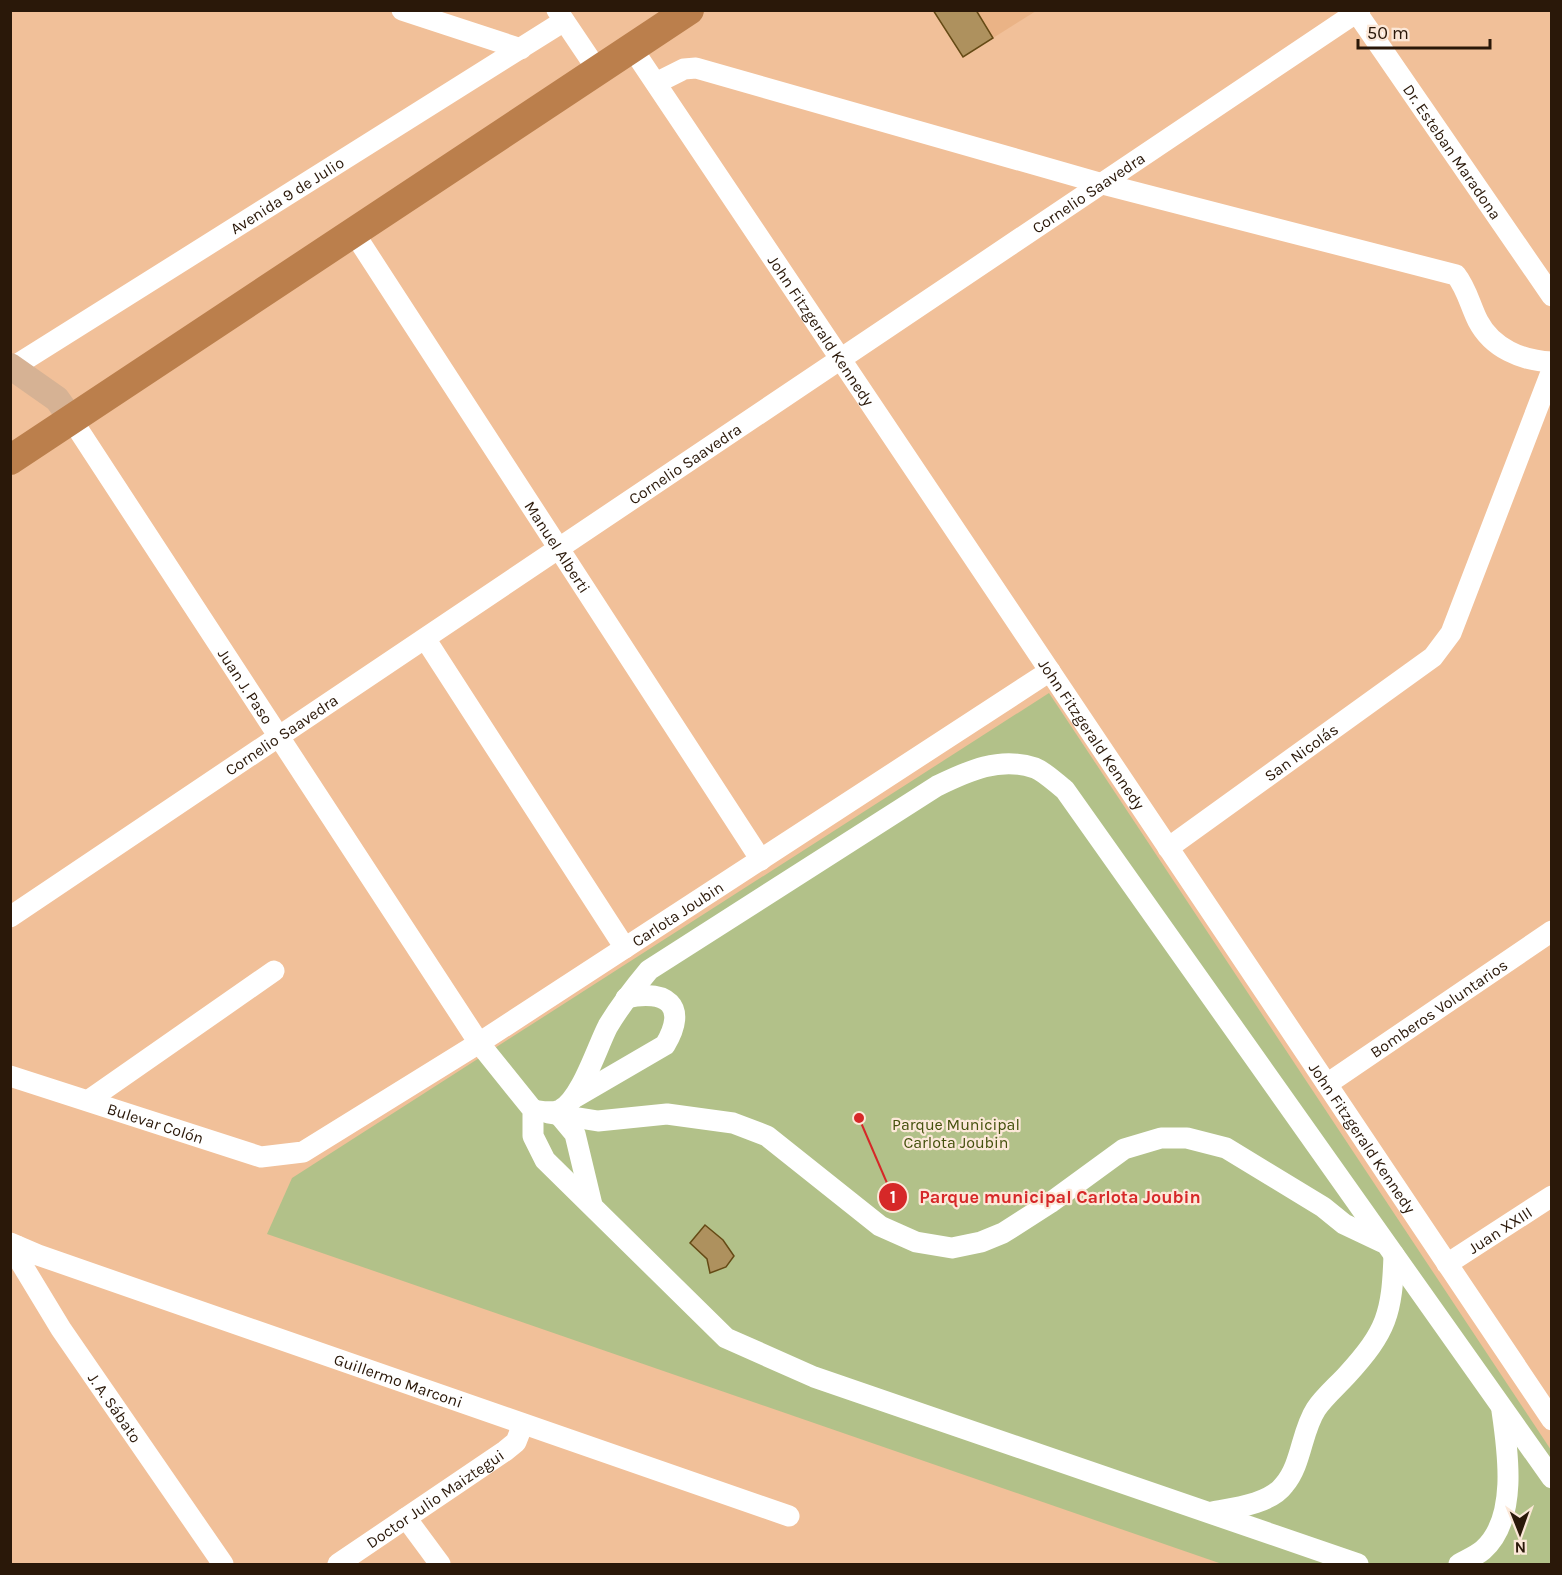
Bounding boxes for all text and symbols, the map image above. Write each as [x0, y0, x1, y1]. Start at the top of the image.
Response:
scale bar [1358, 12, 1490, 50]
text: 50 m [1367, 22, 1409, 44]
street label: Dr. Esteban Maradona [1399, 80, 1506, 223]
street label: Cornelio Saavedra [1028, 148, 1148, 237]
street label: Avenida 9 de Julio [227, 152, 347, 238]
street label: John Fitzgerald Kennedy [764, 252, 879, 410]
street label: Cornelio Saavedra [625, 419, 745, 508]
street label: Manuel Alberti [521, 497, 595, 596]
street label: Juan J. Paso [214, 645, 278, 728]
street label: John Fitzgerald Kennedy [1035, 655, 1150, 813]
street label: Cornelio Saavedra [221, 690, 341, 779]
street label: San Nicolás [1260, 719, 1342, 785]
street label: Carlota Joubin [628, 877, 727, 950]
street label: Bomberos Voluntarios [1366, 955, 1511, 1061]
street label: John Fitzgerald Kennedy [1305, 1059, 1420, 1217]
street label: Bulevar Colón [105, 1099, 206, 1147]
park label: Parque Municipal Carlota Joubin [892, 1115, 1020, 1152]
callout: Parque municipal Carlota Joubin [878, 1179, 1213, 1215]
text: 1 [890, 1186, 896, 1208]
text: Parque municipal Carlota Joubin [919, 1186, 1201, 1208]
street label: Juan XXIII [1464, 1202, 1535, 1257]
street label: Guillermo Marconi [332, 1349, 465, 1411]
street label: J. A. Sábato [84, 1369, 146, 1446]
street label: Doctor Julio Maiztegui [362, 1445, 508, 1552]
north arrow [1490, 1503, 1550, 1563]
text: N [1514, 1538, 1526, 1557]

